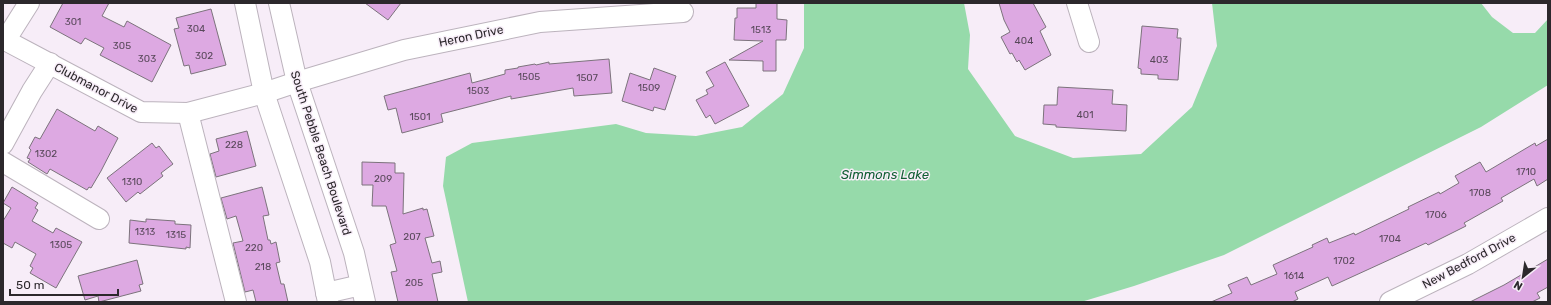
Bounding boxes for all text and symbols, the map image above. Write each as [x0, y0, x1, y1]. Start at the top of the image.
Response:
house number: 301 [65, 16, 81, 28]
street label: Heron Drive [437, 22, 505, 50]
house number: 304 [187, 23, 205, 35]
house number: 1513 [751, 24, 771, 36]
house number: 404 [1015, 35, 1033, 47]
house number: 305 [113, 40, 131, 52]
house number: 302 [195, 50, 213, 62]
house number: 303 [138, 53, 156, 65]
house number: 403 [1150, 54, 1168, 66]
street label: Clubmanor Drive [52, 60, 141, 116]
street label: South Pebble Beach Boulevard [288, 69, 354, 237]
house number: 1505 [518, 71, 540, 83]
house number: 1507 [576, 72, 598, 84]
house number: 1509 [638, 82, 660, 94]
house number: 1503 [467, 85, 489, 97]
house number: 401 [1077, 109, 1093, 121]
house number: 1501 [410, 111, 430, 123]
house number: 228 [225, 139, 243, 151]
house number: 1302 [35, 148, 57, 160]
house number: 1710 [1516, 166, 1536, 178]
water label: Simmons Lake [841, 167, 929, 182]
house number: 209 [374, 173, 392, 185]
house number: 1310 [122, 176, 142, 188]
house number: 1708 [1469, 187, 1491, 199]
house number: 1706 [1425, 209, 1447, 221]
house number: 1313 [135, 226, 155, 238]
house number: 1315 [166, 229, 186, 241]
street label: New Bedford Drive [1420, 230, 1518, 292]
house number: 207 [403, 231, 421, 243]
house number: 1704 [1379, 233, 1401, 245]
house number: 1305 [50, 239, 72, 251]
house number: 220 [245, 242, 263, 254]
house number: 1702 [1333, 255, 1355, 267]
north arrow [1503, 257, 1543, 297]
house number: 218 [255, 261, 271, 273]
house number: 1614 [1284, 270, 1304, 282]
scale bar [10, 271, 118, 297]
house number: 205 [405, 277, 423, 289]
text: 50 m [16, 278, 44, 292]

